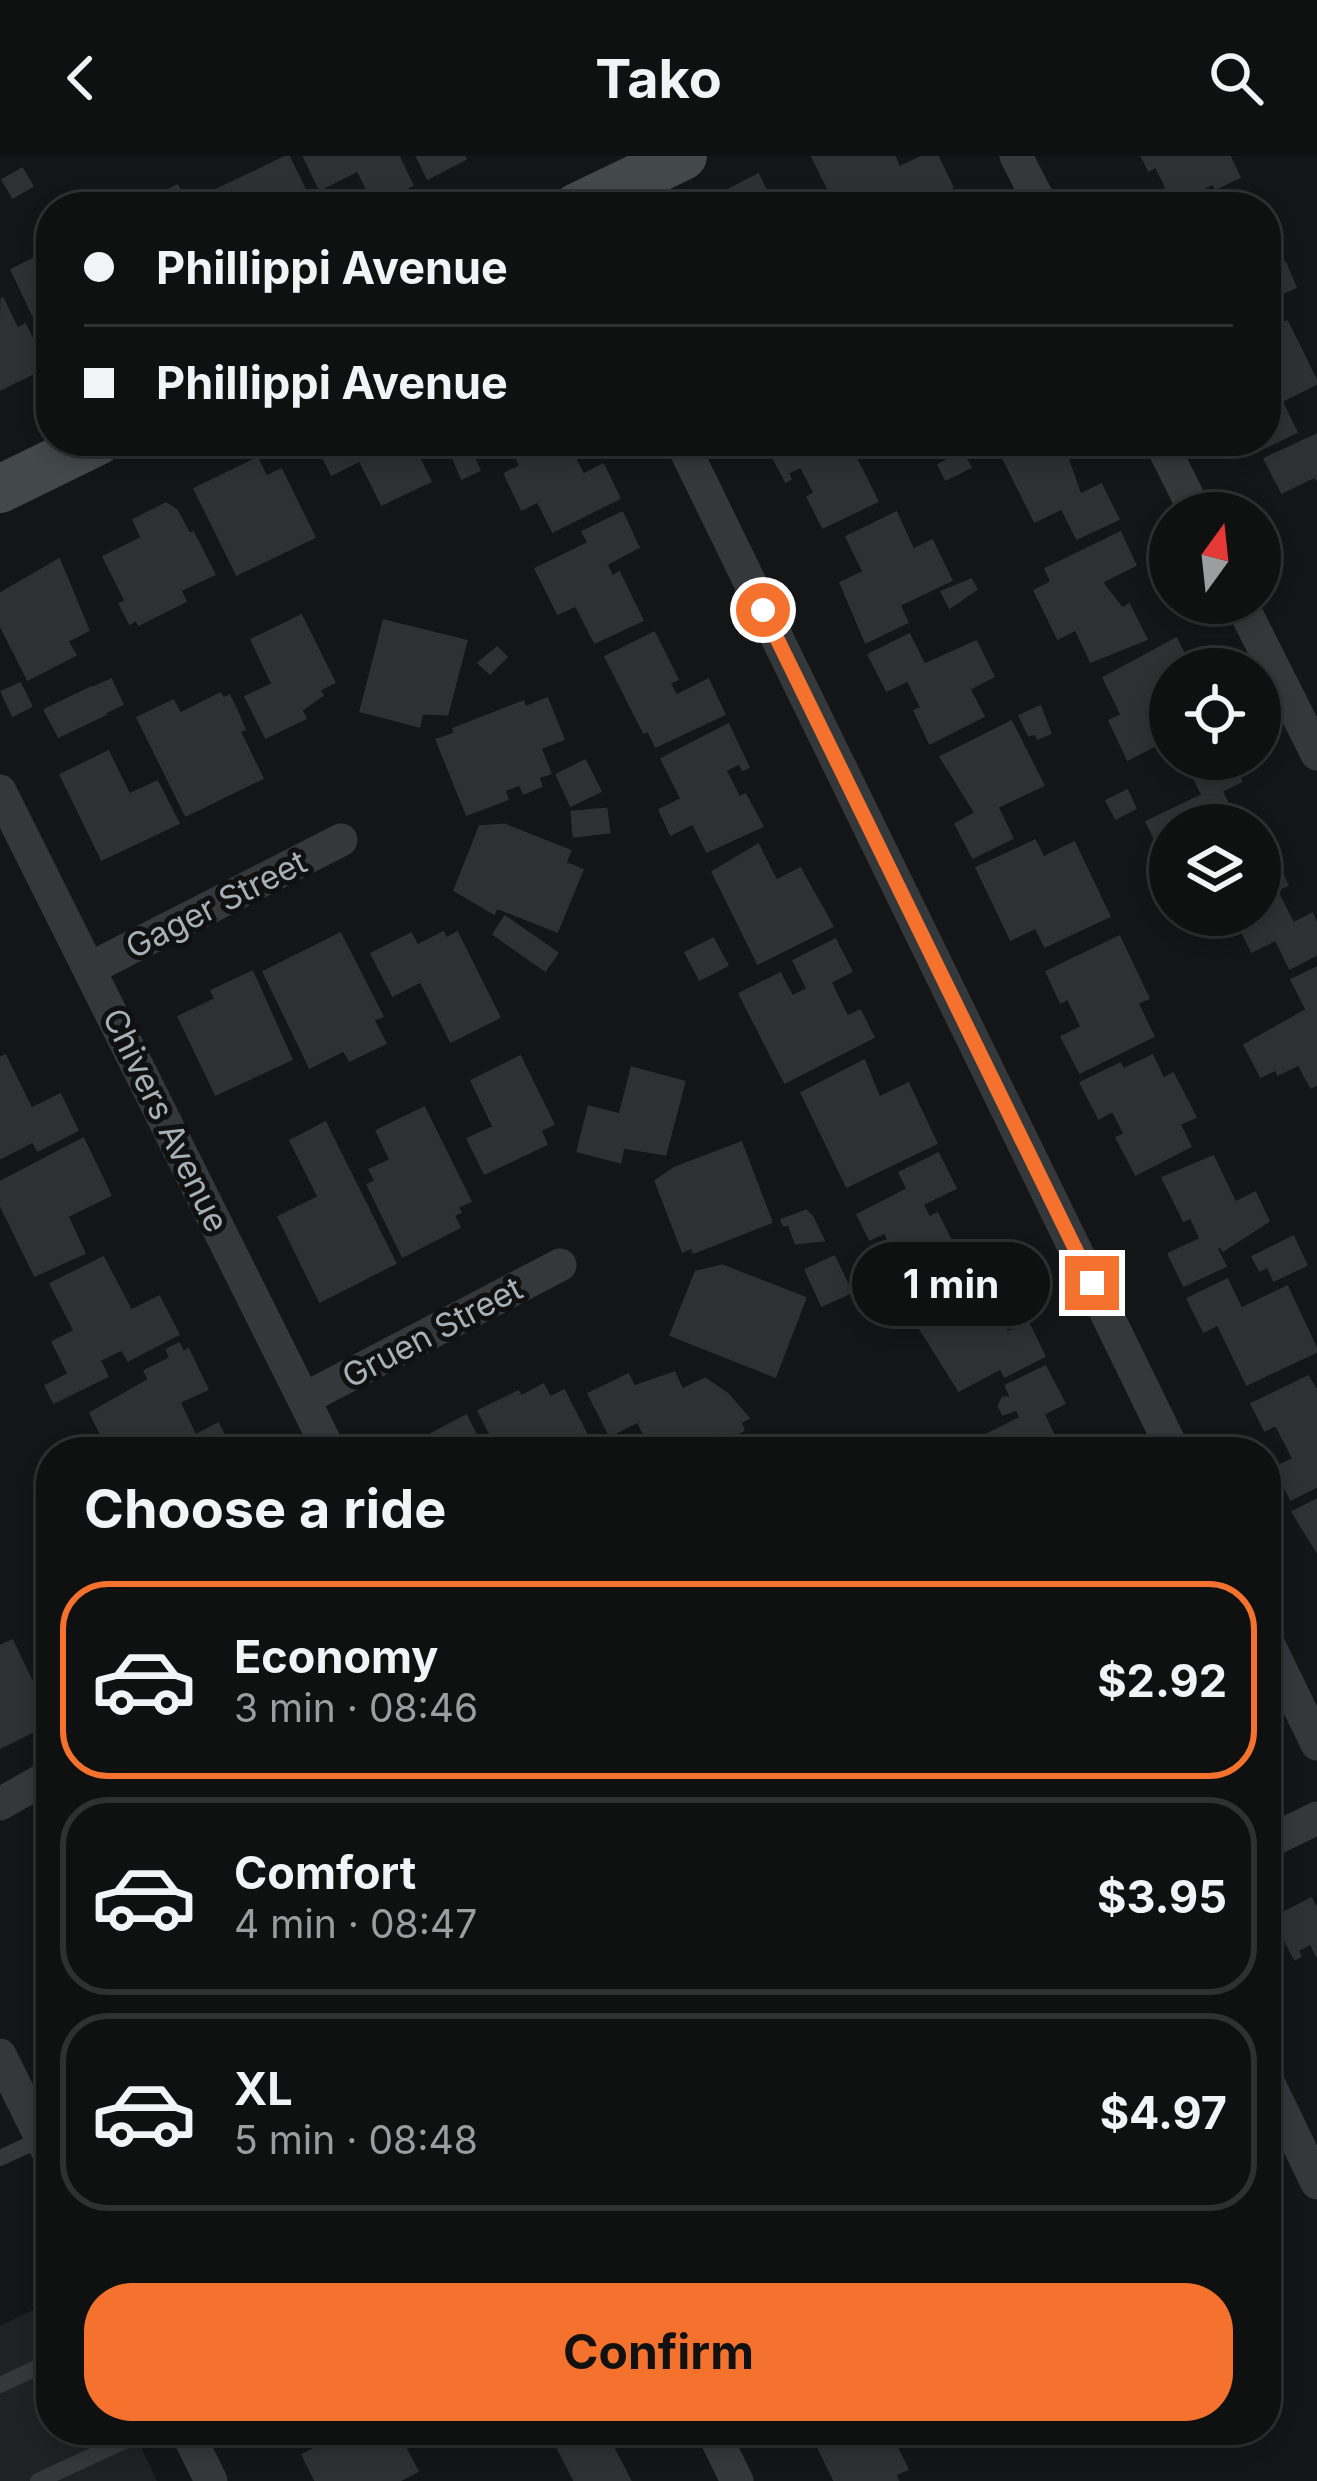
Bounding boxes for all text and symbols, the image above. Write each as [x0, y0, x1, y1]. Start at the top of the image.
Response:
icon: back [48, 45, 114, 111]
icon: search [1203, 45, 1269, 111]
text: Tako [595, 46, 722, 111]
text: Phillippi Avenue [156, 240, 508, 295]
text: Phillippi Avenue [156, 355, 508, 410]
north arrow [1149, 492, 1281, 624]
map controls [1149, 492, 1281, 936]
route start [736, 583, 790, 637]
button: locate [1149, 648, 1281, 780]
button: layers [1149, 804, 1281, 936]
street label: Gager Street [119, 841, 313, 967]
street label: Chivers Avenue [95, 1002, 237, 1238]
callout: 1 min [852, 1241, 1050, 1325]
route end [1065, 1256, 1119, 1310]
text: 1 min [903, 1260, 999, 1307]
street label: Gruen Street [335, 1268, 529, 1396]
text: Choose a ride [84, 1476, 446, 1541]
icon: car [90, 1626, 198, 1734]
text: Economy [234, 1629, 438, 1684]
text: $2.92 [1097, 1653, 1227, 1708]
text: 3 min · 08:46 [234, 1684, 478, 1731]
icon: car [90, 1842, 198, 1950]
text: Comfort [234, 1845, 416, 1900]
text: $3.95 [1097, 1869, 1227, 1924]
text: 4 min · 08:47 [234, 1900, 477, 1947]
icon: car [90, 2058, 198, 2166]
text: XL [234, 2061, 293, 2116]
text: $4.97 [1100, 2085, 1227, 2140]
text: 5 min · 08:48 [234, 2116, 478, 2163]
button: Confirm [84, 2283, 1233, 2421]

